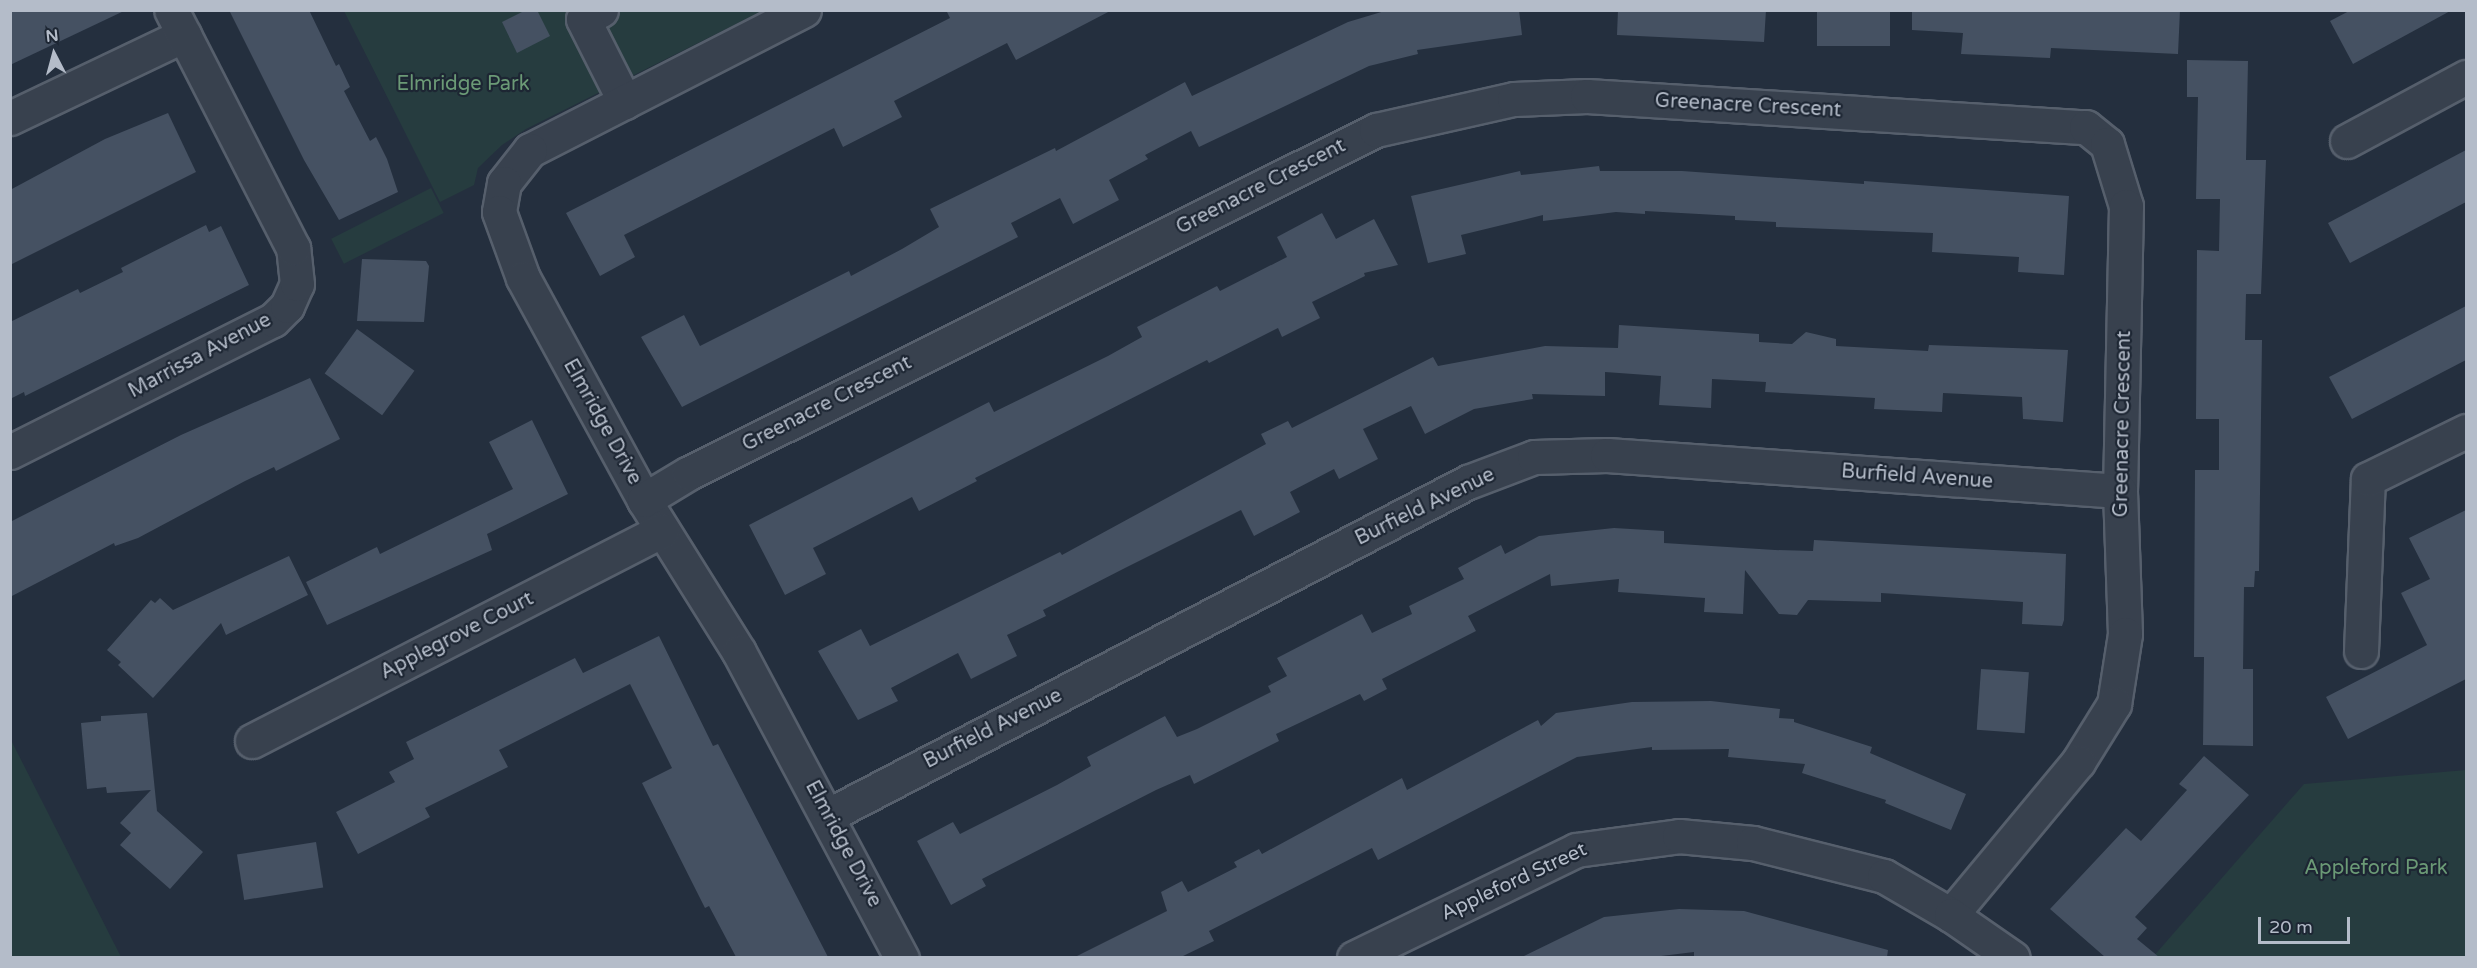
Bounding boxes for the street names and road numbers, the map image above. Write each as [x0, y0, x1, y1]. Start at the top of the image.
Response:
street label: Greenacre Crescent [1654, 89, 1842, 123]
street label: Greenacre Crescent [1172, 134, 1350, 240]
street label: Marrissa Avenue [125, 308, 275, 404]
street label: Greenacre Crescent [2109, 330, 2137, 518]
street label: Greenacre Crescent [738, 351, 916, 457]
street label: Elmridge Drive [558, 355, 646, 489]
street label: Burfield Avenue [1840, 460, 1994, 494]
street label: Burfield Avenue [1351, 463, 1499, 551]
street label: Applegrove Court [376, 587, 538, 685]
street label: Burfield Avenue [920, 684, 1066, 774]
street label: Elmridge Drive [800, 777, 886, 911]
street label: Appleford Street [1437, 838, 1591, 926]

